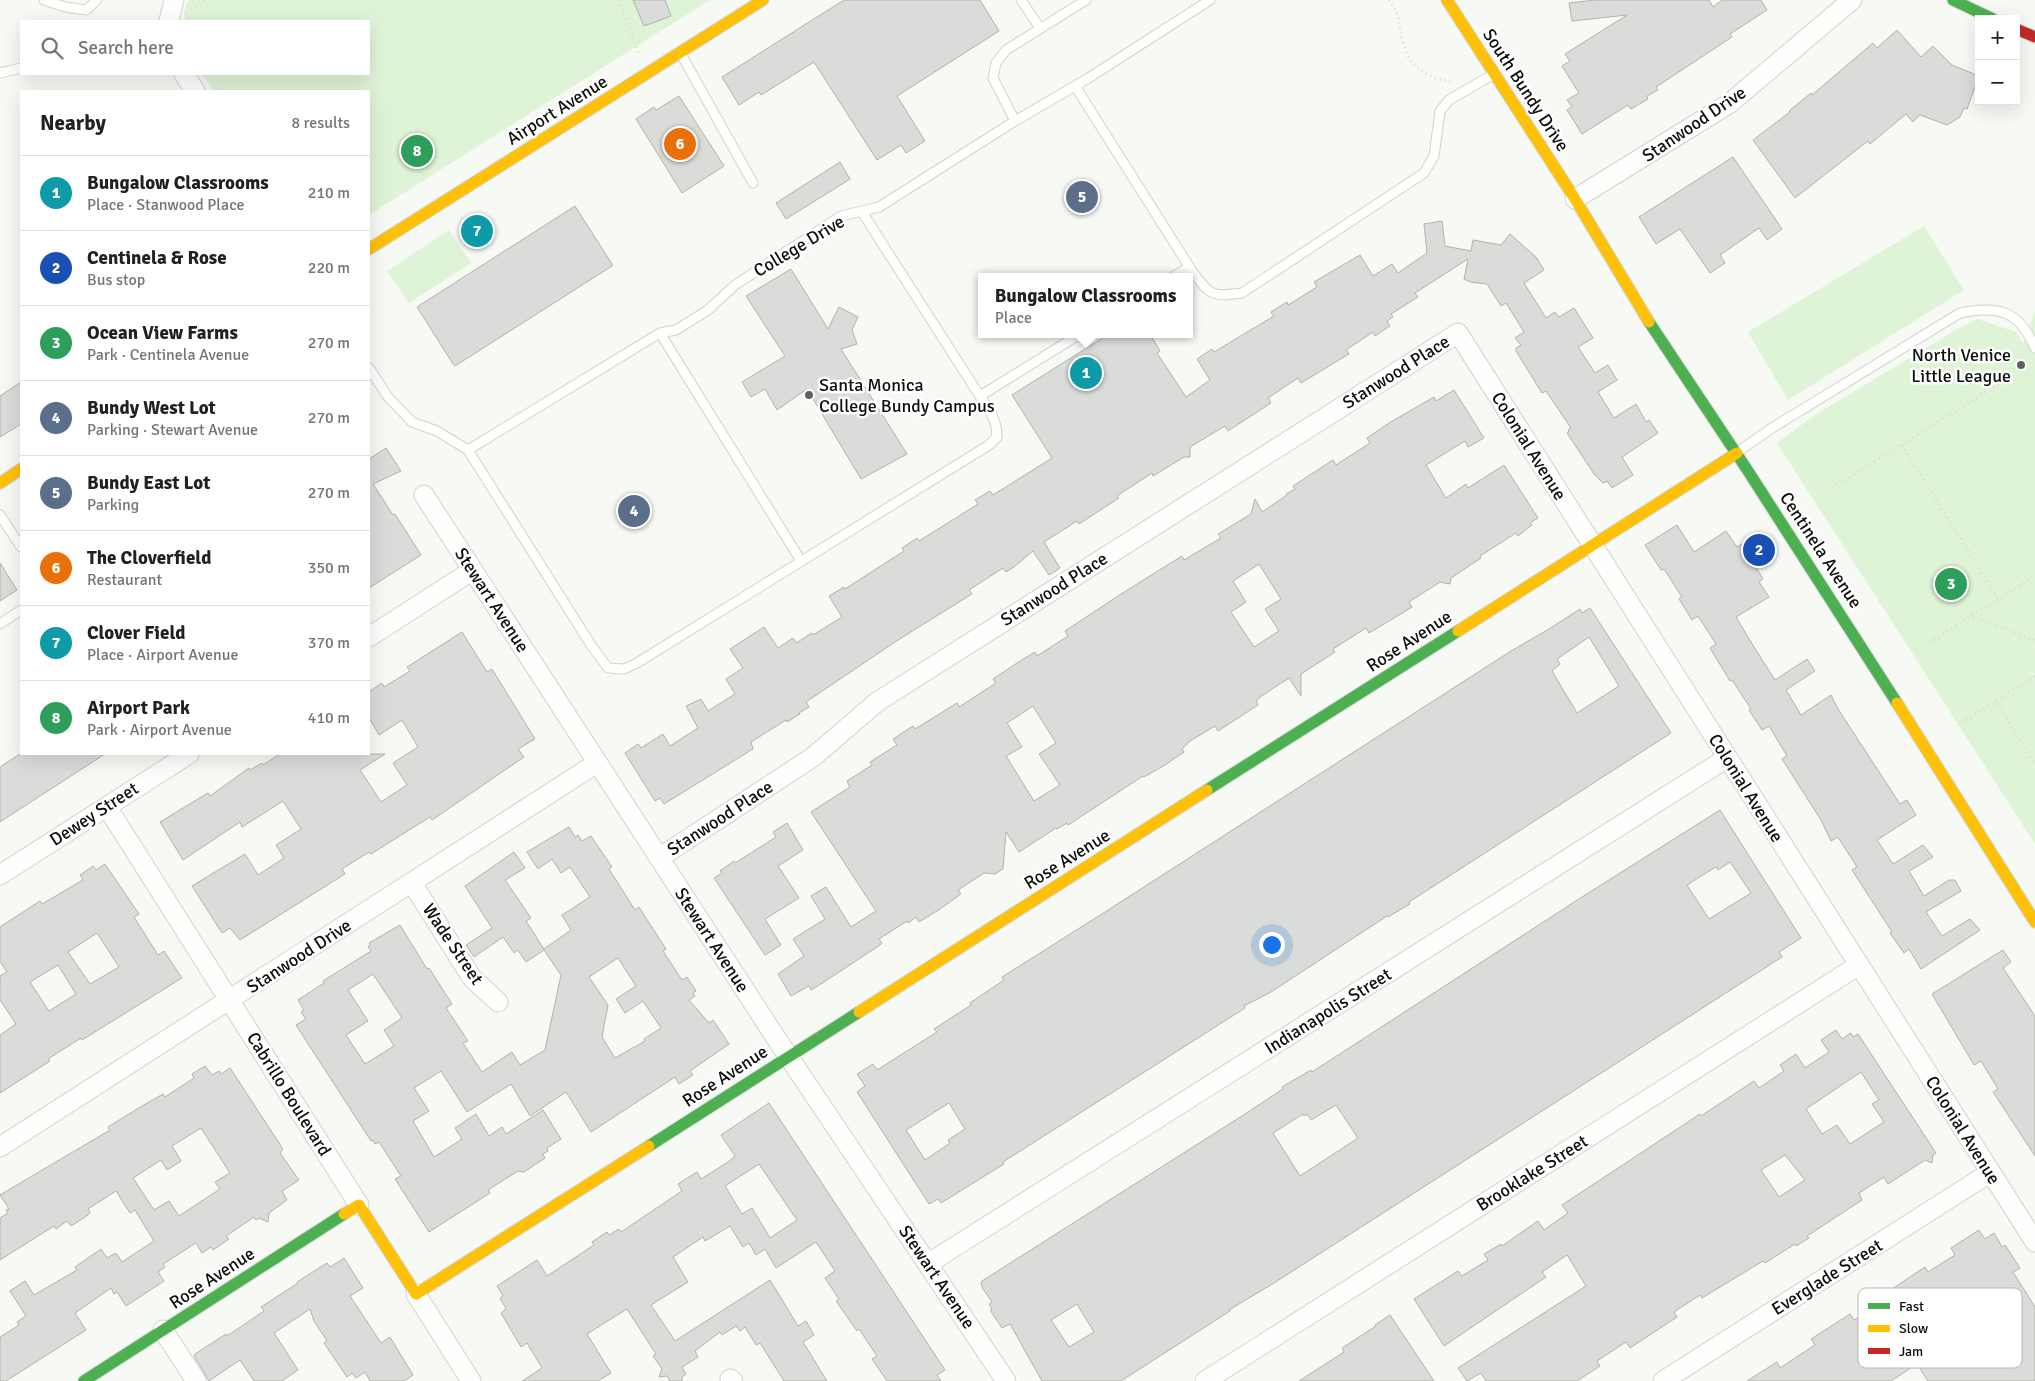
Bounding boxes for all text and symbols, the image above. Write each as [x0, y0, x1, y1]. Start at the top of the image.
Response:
map controls [1975, 15, 2020, 105]
button: + [1975, 15, 2020, 60]
search box [20, 20, 370, 75]
street label: South Bundy Drive [1478, 24, 1574, 156]
icon: search [38, 34, 66, 62]
text: Search here [78, 36, 174, 60]
button: − [1975, 60, 2020, 105]
street label: Airport Avenue [502, 70, 612, 150]
street label: Stanwood Drive [1638, 81, 1750, 167]
text: Nearby [40, 110, 106, 136]
text: 8 results [291, 113, 350, 133]
pin: 6 [664, 125, 696, 163]
pin: 8 [401, 132, 433, 170]
text: Bungalow Classrooms [87, 171, 269, 195]
pin: 5 [1066, 178, 1098, 216]
text: 1 [52, 183, 60, 203]
text: 210 m [308, 183, 350, 203]
text: Place · Stanwood Place [87, 195, 245, 215]
street label: College Drive [750, 210, 848, 282]
pin: 7 [461, 212, 493, 250]
text: Centinela & Rose [87, 246, 227, 270]
text: 2 [52, 258, 60, 278]
text: 220 m [308, 258, 350, 278]
text: Bus stop [87, 270, 145, 290]
popup [978, 273, 1193, 338]
text: Bungalow Classrooms [995, 284, 1176, 308]
text: Place [995, 308, 1032, 328]
text: Ocean View Farms [87, 321, 238, 345]
street label: Stanwood Place [1338, 330, 1454, 414]
text: 3 [52, 333, 60, 353]
text: 270 m [308, 333, 350, 353]
place label: North Venice Little League [1911, 344, 2011, 387]
text: Park · Centinela Avenue [87, 345, 249, 365]
pin: 1 [1070, 354, 1102, 392]
marker: North Venice Little League [2015, 359, 2027, 371]
place label: Santa Monica College Bundy Campus [819, 374, 995, 417]
street label: Colonial Avenue [1487, 388, 1571, 504]
marker: Santa Monica College Bundy Campus [803, 389, 815, 401]
text: Bundy West Lot [87, 396, 216, 420]
text: 4 [52, 408, 60, 428]
text: 270 m [308, 408, 350, 428]
text: Parking · Stewart Avenue [87, 420, 258, 440]
text: Bundy East Lot [87, 471, 210, 495]
text: 5 [52, 483, 60, 503]
text: 270 m [308, 483, 350, 503]
street label: Centinela Avenue [1775, 488, 1867, 612]
pin: 4 [618, 492, 650, 530]
text: Parking [87, 495, 139, 515]
pin: 2 [1743, 531, 1775, 569]
street label: Stewart Avenue [450, 543, 534, 657]
text: The Cloverfield [87, 546, 211, 570]
street label: Stanwood Place [996, 547, 1112, 631]
text: 6 [52, 558, 60, 578]
text: 350 m [308, 558, 350, 578]
pin: 3 [1935, 565, 1967, 603]
text: Restaurant [87, 570, 162, 590]
street label: Rose Avenue [1362, 605, 1456, 677]
text: Clover Field [87, 621, 186, 645]
text: 7 [52, 633, 60, 653]
text: 370 m [308, 633, 350, 653]
text: Place · Airport Avenue [87, 645, 238, 665]
text: Airport Park [87, 696, 190, 720]
text: 8 [52, 708, 60, 728]
text: 410 m [308, 708, 350, 728]
text: Park · Airport Avenue [87, 720, 232, 740]
street label: Colonial Avenue [1704, 730, 1788, 846]
street label: Stanwood Place [663, 776, 777, 860]
street label: Dewey Street [46, 777, 142, 851]
street label: Rose Avenue [1020, 824, 1114, 894]
street label: Stewart Avenue [670, 883, 754, 997]
street label: Wade Street [418, 899, 488, 989]
street label: Stanwood Drive [243, 914, 355, 998]
your location [1259, 932, 1285, 958]
street label: Indianapolis Street [1261, 963, 1395, 1059]
street label: Cabrillo Boulevard [242, 1028, 336, 1160]
street label: Rose Avenue [678, 1040, 772, 1112]
street label: Colonial Avenue [1921, 1072, 2005, 1188]
street label: Brooklake Street [1472, 1130, 1592, 1216]
street label: Stewart Avenue [894, 1221, 980, 1333]
street label: Everglade Street [1767, 1234, 1887, 1320]
street label: Rose Avenue [165, 1242, 259, 1314]
legend [1858, 1288, 2022, 1368]
text: Fast [1899, 1298, 1924, 1315]
text: Slow [1899, 1320, 1928, 1337]
text: Jam [1899, 1343, 1923, 1360]

